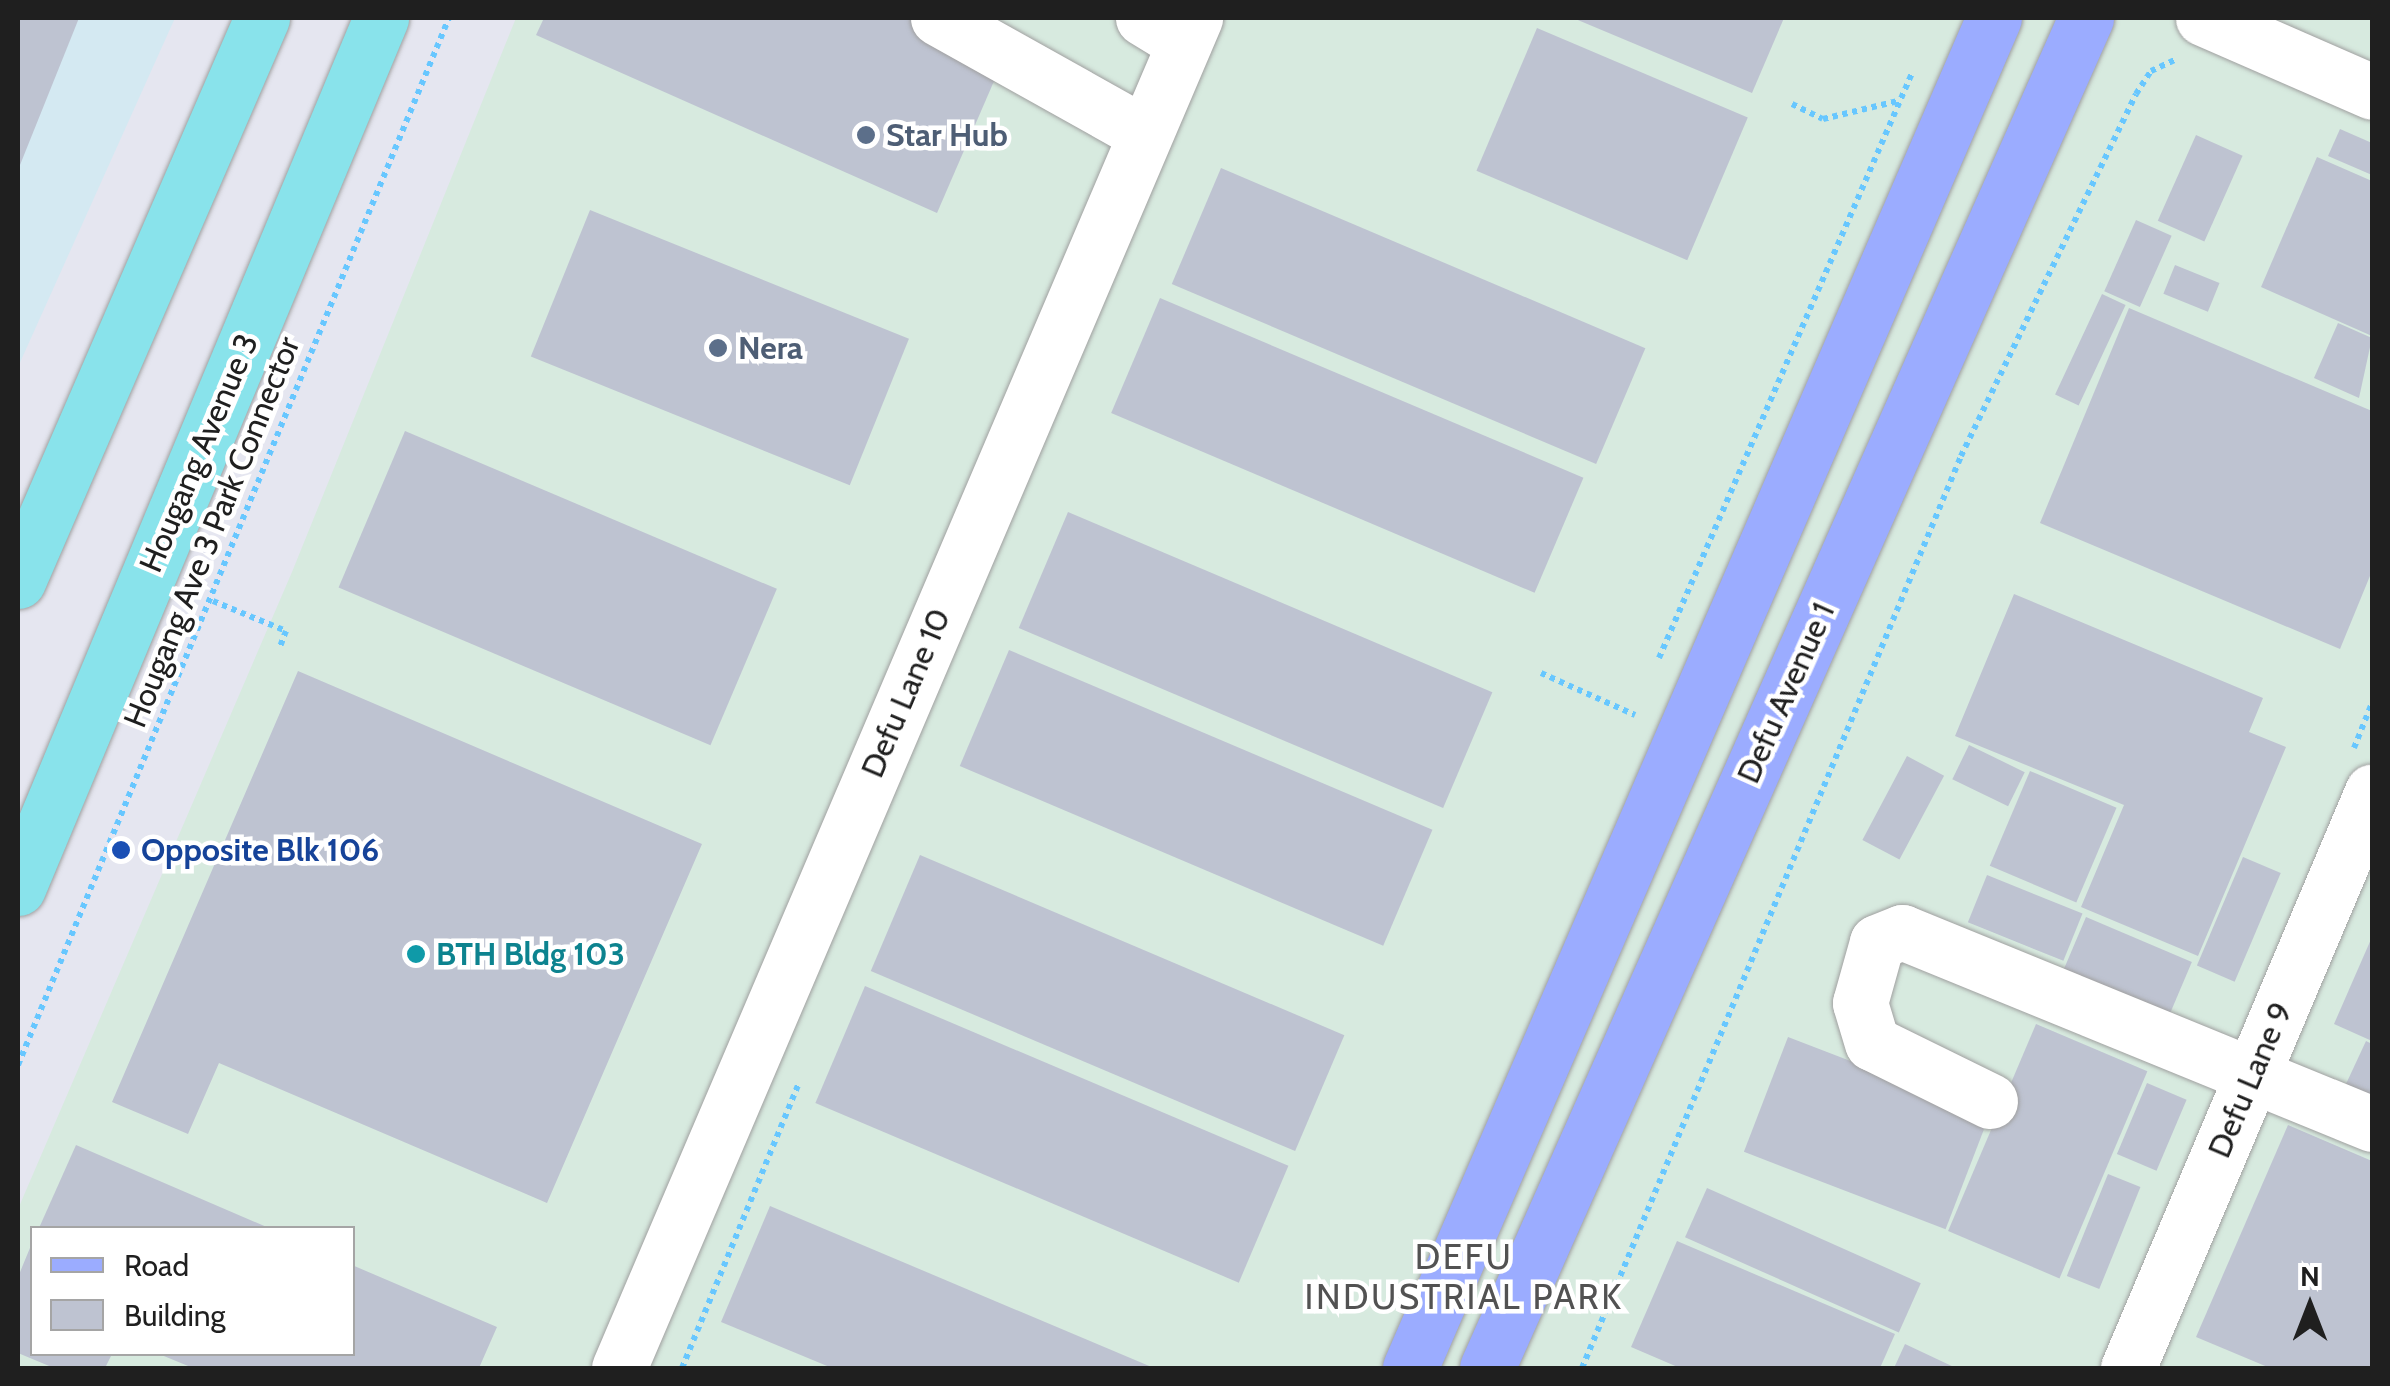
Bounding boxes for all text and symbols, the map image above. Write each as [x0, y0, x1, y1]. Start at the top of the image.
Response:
place label: Star Hub [886, 116, 1008, 154]
marker: Star Hub [855, 124, 877, 146]
street label: Hougang Avenue 3 [132, 328, 266, 578]
place label: Nera [738, 329, 803, 367]
street label: Hougang Ave 3 Park Connector [116, 331, 308, 733]
marker: Nera [707, 337, 729, 359]
street label: Defu Avenue 1 [1729, 597, 1843, 789]
street label: Defu Lane 10 [853, 603, 959, 783]
place label: Opposite Blk 106 [141, 831, 379, 869]
marker: Opposite Blk 106 [110, 839, 132, 861]
place label: BTH Bldg 103 [436, 935, 625, 973]
marker: BTH Bldg 103 [405, 943, 427, 965]
street label: Defu Lane 9 [2200, 997, 2300, 1163]
legend [30, 1226, 355, 1356]
district label: DEFU INDUSTRIAL PARK [1304, 1236, 1624, 1318]
text: Road [124, 1247, 189, 1284]
north arrow [2260, 1256, 2360, 1356]
text: N [2300, 1259, 2320, 1293]
text: Building [124, 1297, 226, 1334]

